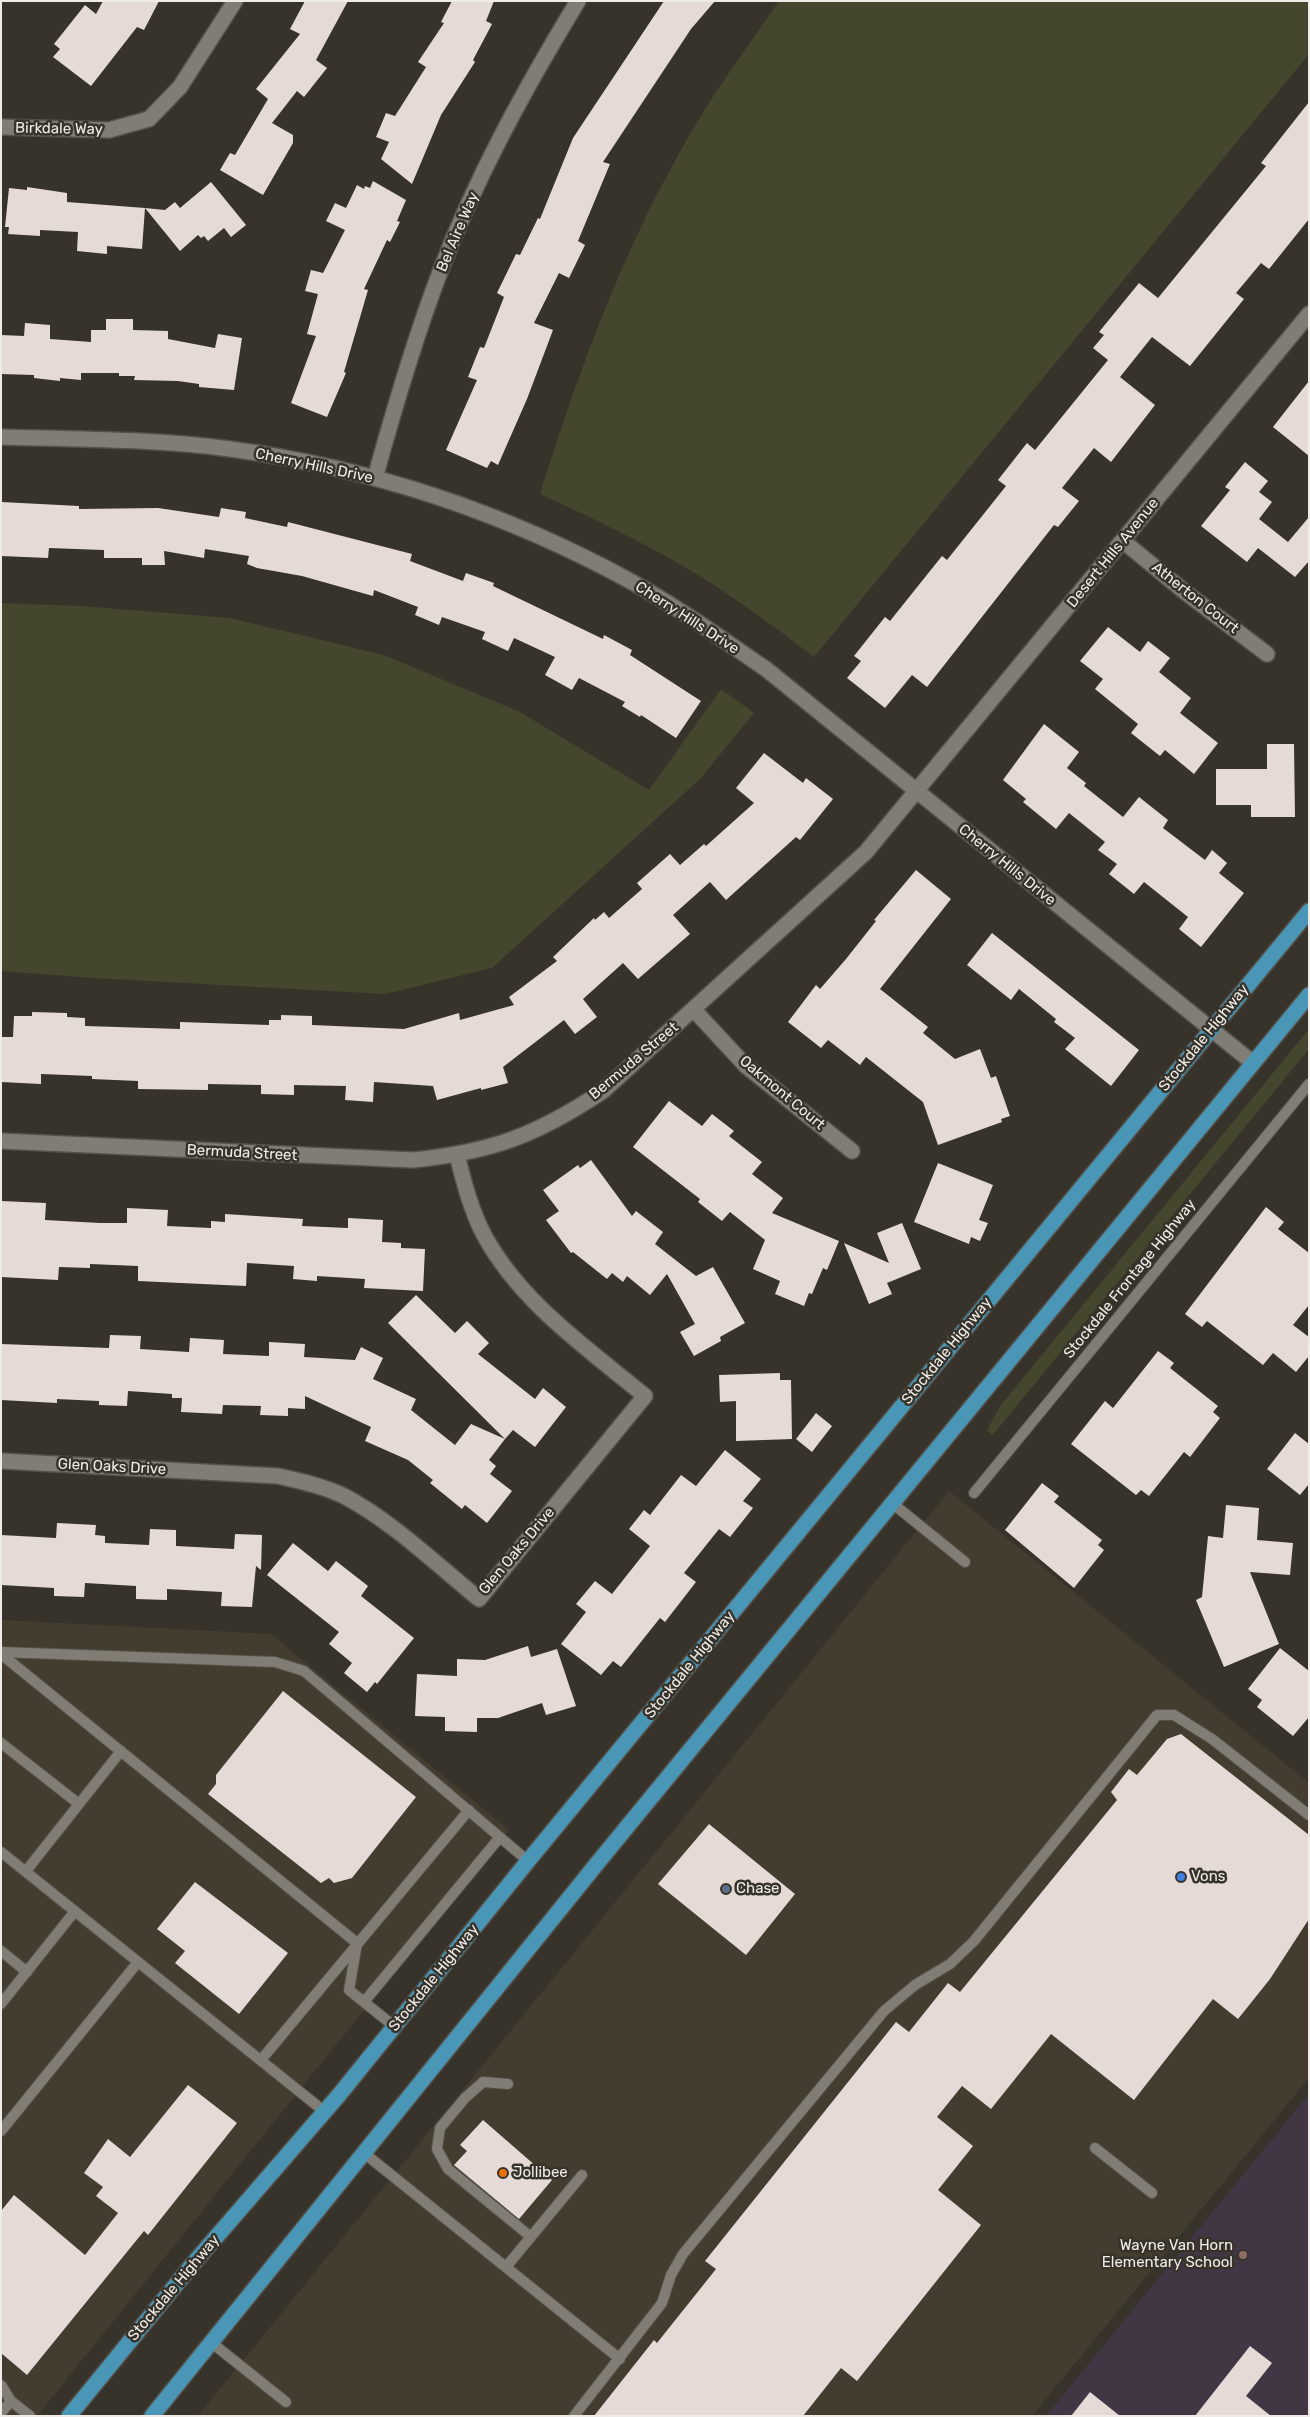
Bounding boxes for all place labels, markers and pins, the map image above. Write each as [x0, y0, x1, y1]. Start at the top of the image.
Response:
place label: Vons [1191, 1868, 1225, 1886]
marker: Vons [1175, 1871, 1187, 1883]
place label: Chase [736, 1880, 779, 1898]
marker: Chase [720, 1883, 732, 1895]
place label: Jollibee [513, 2164, 568, 2182]
marker: Jollibee [497, 2167, 509, 2179]
place label: Wayne Van Horn Elementary School [1102, 2237, 1233, 2272]
marker: Wayne Van Horn Elementary School [1237, 2249, 1249, 2261]

